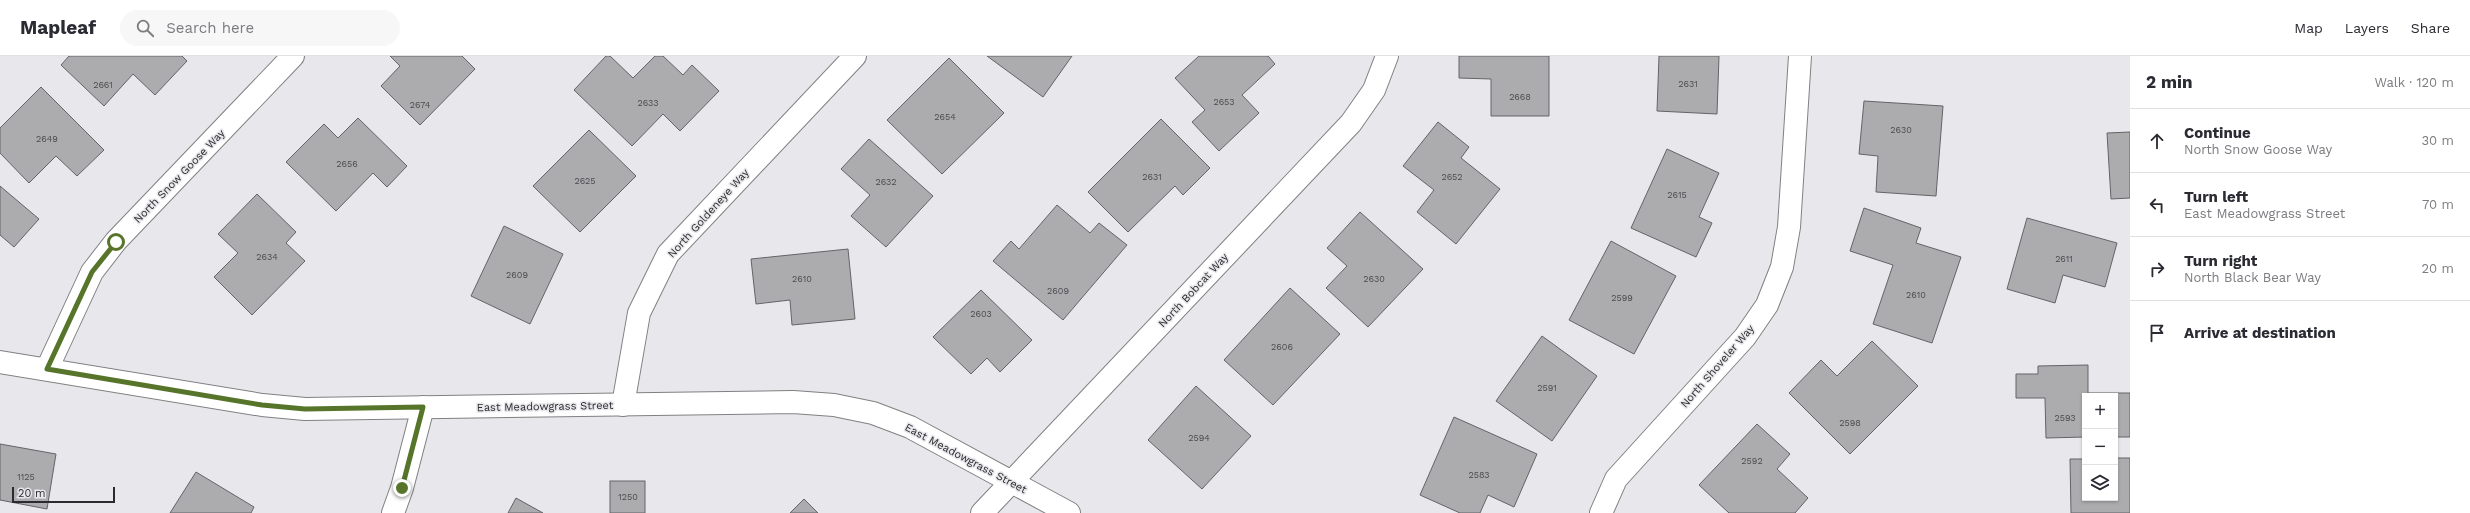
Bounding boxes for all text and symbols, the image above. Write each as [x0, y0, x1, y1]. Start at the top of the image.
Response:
search box [120, 10, 400, 46]
text: Mapleaf [20, 16, 96, 39]
icon: search [134, 17, 156, 39]
text: Search here [166, 19, 254, 37]
text: Map [2294, 20, 2323, 36]
text: Layers [2345, 20, 2389, 36]
text: Share [2411, 20, 2450, 36]
text: 2 min [2146, 72, 2192, 92]
text: Walk · 120 m [2375, 75, 2454, 90]
house number: 2631 [1678, 79, 1698, 89]
house number: 2661 [93, 80, 113, 90]
house number: 2668 [1509, 92, 1531, 102]
house number: 2653 [1213, 97, 1235, 107]
house number: 2633 [637, 98, 659, 108]
house number: 2674 [410, 100, 431, 110]
house number: 2654 [934, 112, 956, 122]
text: Continue [2184, 124, 2251, 142]
house number: 2630 [1890, 125, 1912, 135]
street label: North Snow Goose Way [131, 127, 228, 226]
icon: ahead [2146, 130, 2168, 152]
text: 30 m [2422, 133, 2454, 148]
house number: 2649 [36, 134, 58, 144]
text: North Snow Goose Way [2184, 142, 2332, 157]
house number: 2656 [336, 159, 358, 169]
street label: North Goldeneye Way [665, 166, 752, 260]
house number: 2631 [1142, 172, 1162, 182]
house number: 2652 [1441, 172, 1463, 182]
house number: 2625 [574, 176, 596, 186]
house number: 2632 [875, 177, 897, 187]
text: Turn left [2184, 188, 2248, 206]
house number: 2615 [1667, 190, 1687, 200]
icon: left [2146, 194, 2168, 216]
text: 70 m [2422, 197, 2454, 212]
text: East Meadowgrass Street [2184, 206, 2345, 221]
route start [107, 233, 125, 251]
street label: North Bobcat Way [1156, 250, 1231, 330]
house number: 2634 [256, 252, 278, 262]
text: Turn right [2184, 252, 2257, 270]
house number: 2611 [2055, 254, 2073, 264]
icon: right [2146, 258, 2168, 280]
text: 20 m [2422, 261, 2454, 276]
house number: 2609 [506, 270, 528, 280]
text: North Black Bear Way [2184, 270, 2321, 285]
house number: 2610 [792, 274, 812, 284]
house number: 2630 [1363, 274, 1385, 284]
house number: 2609 [1047, 286, 1069, 296]
house number: 2610 [1906, 290, 1926, 300]
house number: 2599 [1611, 293, 1633, 303]
house number: 2603 [970, 309, 992, 319]
street label: North Shoveler Way [1678, 322, 1757, 410]
icon: arrive [2146, 322, 2168, 344]
text: Arrive at destination [2184, 324, 2336, 342]
house number: 2606 [1271, 342, 1293, 352]
house number: 2591 [1537, 383, 1557, 393]
map controls [2082, 393, 2118, 501]
button: + [2082, 393, 2118, 429]
street label: East Meadowgrass Street [477, 399, 614, 414]
house number: 2593 [2054, 413, 2076, 423]
house number: 2598 [1839, 418, 1861, 428]
street label: East Meadowgrass Street [902, 421, 1029, 496]
button: − [2082, 429, 2118, 465]
house number: 2594 [1188, 433, 1210, 443]
house number: 2592 [1741, 456, 1763, 466]
button: layers [2082, 465, 2118, 501]
house number: 2583 [1468, 470, 1490, 480]
house number: 1125 [17, 472, 35, 482]
route end [393, 479, 411, 497]
scale bar [12, 485, 115, 504]
text: 20 m [18, 487, 46, 500]
house number: 1250 [618, 492, 638, 502]

